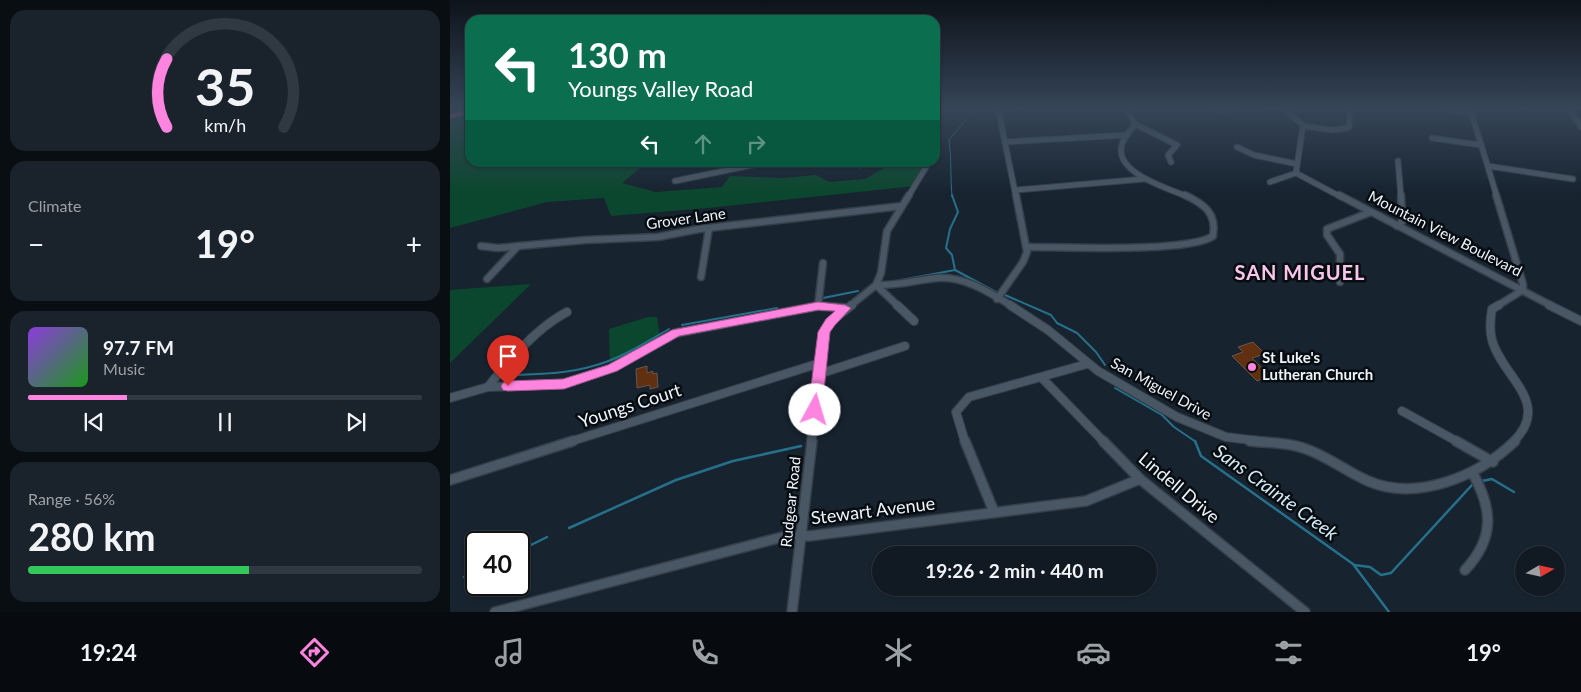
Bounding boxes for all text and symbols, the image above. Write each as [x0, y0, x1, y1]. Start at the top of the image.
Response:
text: 130 m [568, 33, 667, 75]
icon: left [485, 35, 550, 100]
text: 35 [195, 55, 255, 117]
text: Youngs Valley Road [568, 75, 753, 102]
text: km/h [204, 114, 246, 136]
icon: left [636, 130, 664, 158]
icon: ahead [689, 130, 717, 158]
icon: right [742, 130, 770, 158]
street label: Mountain View Boulevard [1366, 186, 1525, 280]
text: Climate [28, 196, 81, 215]
street label: Grover Lane [645, 204, 727, 233]
text: 19° [195, 220, 255, 266]
text: − [28, 227, 44, 261]
text: + [406, 227, 422, 261]
district label: SAN MIGUEL [1235, 260, 1365, 284]
pin [487, 335, 529, 386]
text: 97.7 FM [103, 336, 174, 359]
icon: arrive [494, 342, 522, 370]
place label: St Luke's Lutheran Church [1262, 348, 1373, 383]
street label: San Miguel Drive [1108, 353, 1215, 423]
text: Music [103, 359, 145, 378]
marker: St Luke's Lutheran Church [1246, 361, 1258, 373]
street label: Youngs Court [576, 378, 684, 432]
position arrow [788, 383, 840, 435]
icon: previous [80, 408, 108, 436]
icon: pause [211, 408, 239, 436]
icon: next [342, 408, 370, 436]
water label: Sans Crainte Creek [1210, 439, 1344, 545]
street label: Lindell Drive [1135, 447, 1225, 528]
street label: Rudgear Road [776, 456, 804, 548]
text: Range · 56% [28, 489, 115, 508]
street label: Stewart Avenue [810, 491, 936, 529]
text: 280 km [28, 513, 156, 559]
speed limit sign: 40 [465, 531, 530, 596]
north arrow [1515, 546, 1565, 596]
map controls [1515, 546, 1565, 596]
text: 19:26 · 2 min · 440 m [925, 559, 1104, 582]
icon: directions [297, 635, 332, 670]
icon: music [492, 635, 527, 670]
icon: phone [687, 635, 722, 670]
icon: climate [881, 635, 916, 670]
icon: car [1076, 635, 1111, 670]
icon: filters [1271, 635, 1306, 670]
text: 19:24 [80, 639, 137, 666]
text: 19° [1466, 639, 1501, 666]

